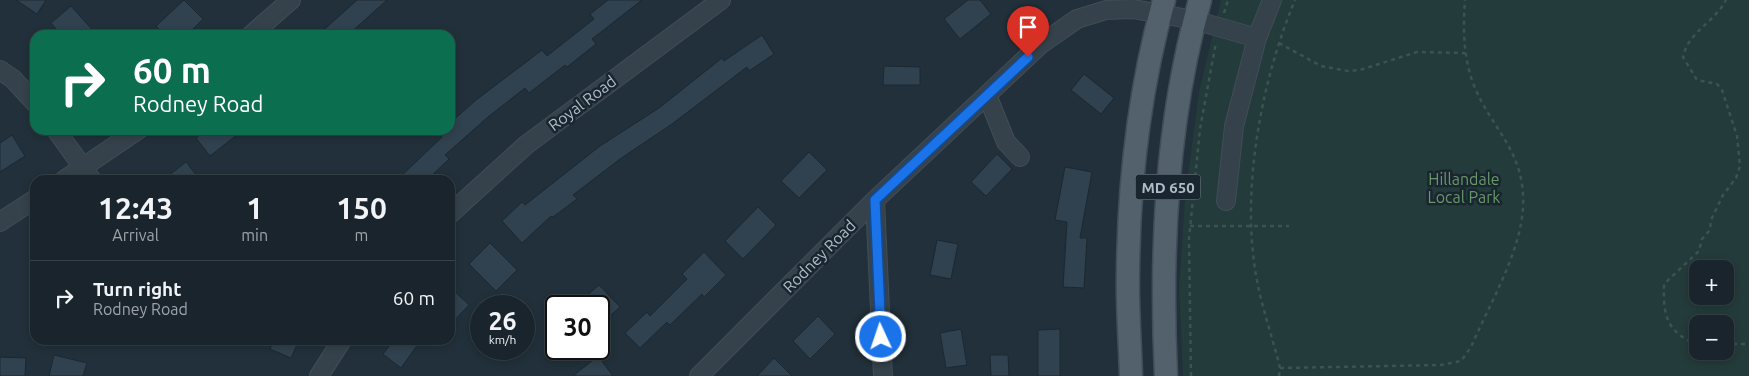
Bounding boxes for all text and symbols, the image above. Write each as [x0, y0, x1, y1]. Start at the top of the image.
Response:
pin [1007, 6, 1049, 57]
icon: arrive [1014, 13, 1042, 41]
icon: right [50, 50, 115, 115]
text: 60 m [133, 50, 211, 90]
street label: Royal Road [545, 72, 619, 134]
text: Rodney Road [133, 91, 263, 116]
park label: Hillandale Local Park [1428, 170, 1500, 206]
road number: MD 650 [1136, 174, 1200, 200]
text: 12:43 [98, 191, 173, 225]
text: 1 [246, 191, 263, 225]
text: 150 [336, 191, 387, 225]
street label: Rodney Road [779, 216, 859, 296]
text: Arrival [112, 226, 159, 244]
text: min [241, 226, 268, 244]
text: m [355, 226, 368, 244]
map controls [1689, 260, 1734, 360]
button: + [1689, 260, 1734, 305]
text: Turn right [93, 278, 181, 300]
icon: right [50, 284, 78, 312]
text: 60 m [393, 287, 435, 309]
speed limit sign: 30 [545, 295, 610, 360]
text: Rodney Road [93, 300, 188, 318]
text: 26 [488, 307, 517, 335]
position arrow [854, 310, 906, 362]
button: − [1689, 315, 1734, 360]
text: km/h [489, 333, 516, 346]

